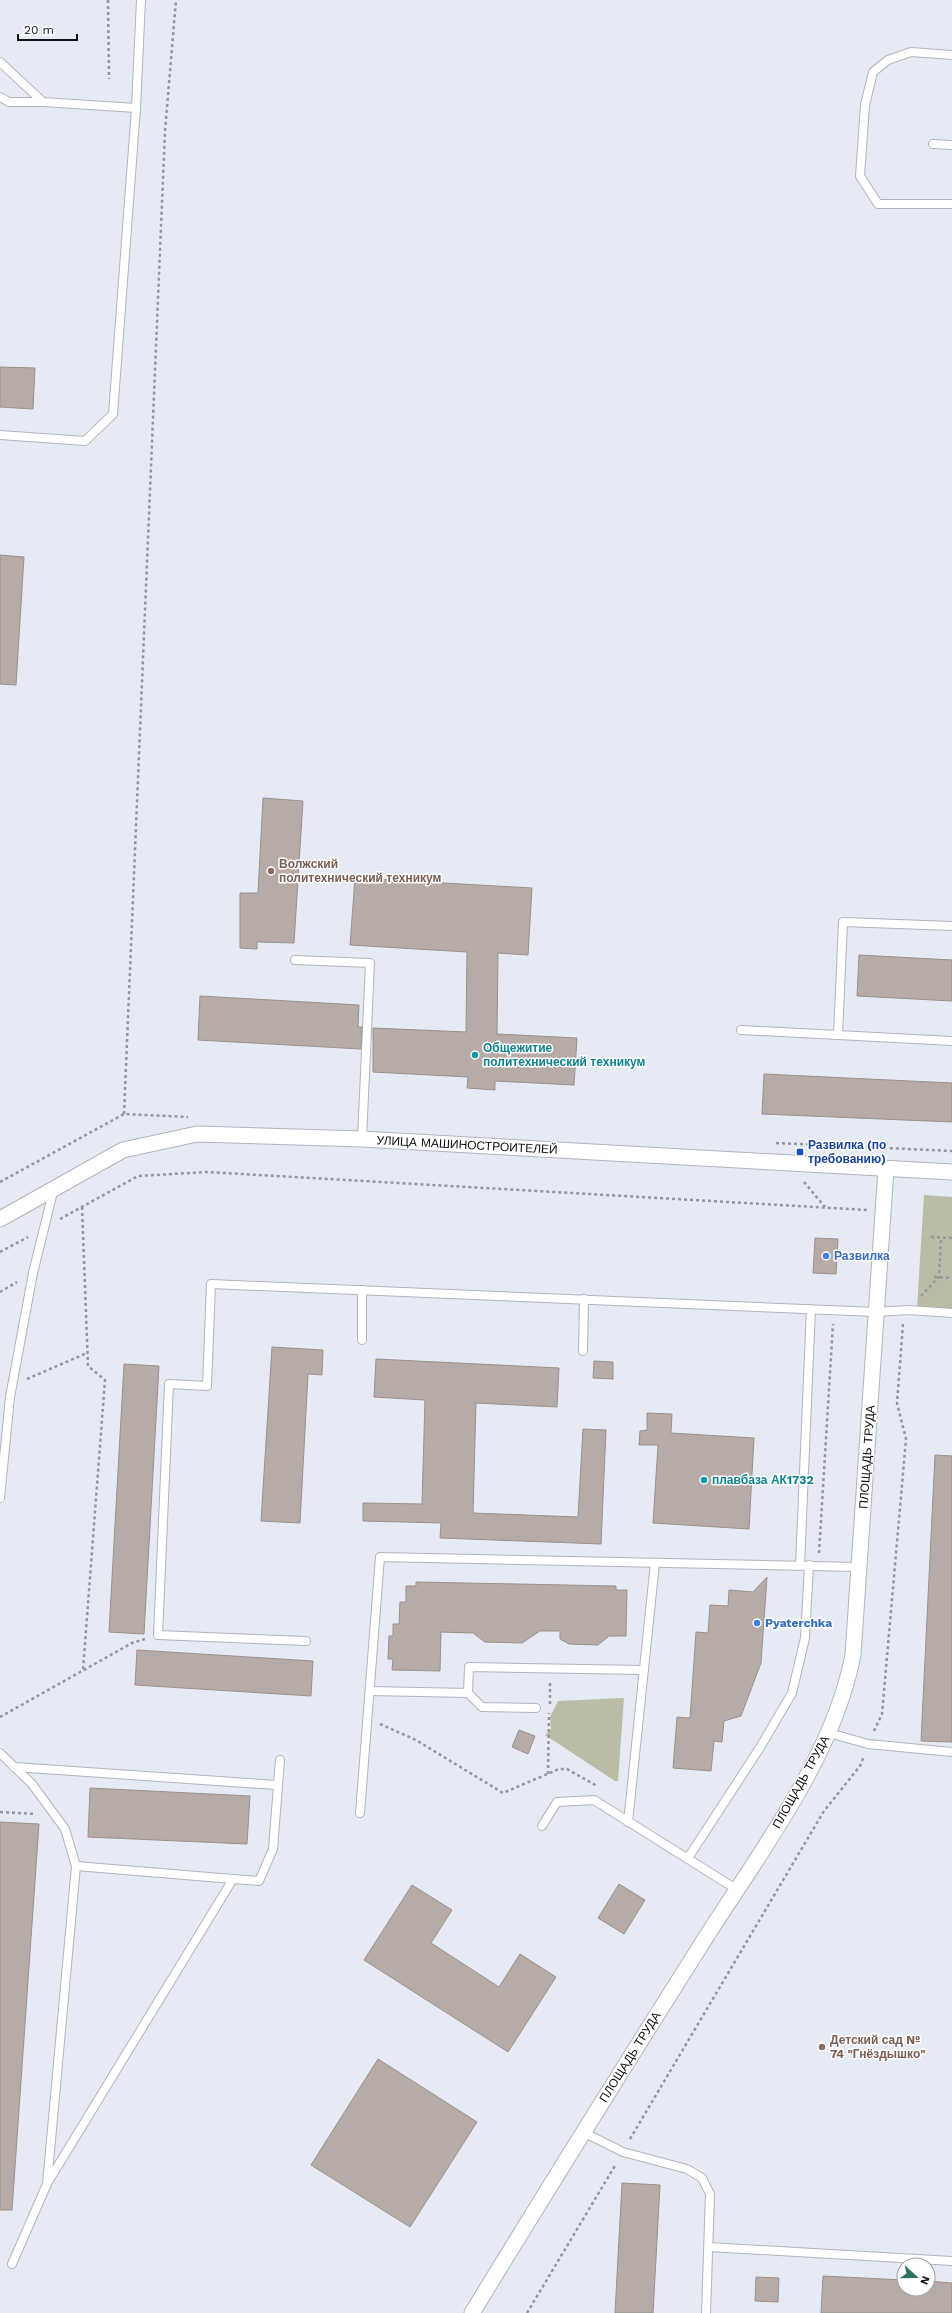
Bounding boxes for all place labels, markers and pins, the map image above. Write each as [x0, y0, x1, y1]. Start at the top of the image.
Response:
place label: Волжский политехнический техникум [279, 857, 442, 885]
marker: Волжский политехнический техникум [266, 866, 276, 876]
place label: Общежитие политехнический техникум [483, 1041, 646, 1069]
marker: Общежитие политехнический техникум [470, 1050, 480, 1060]
place label: Развилка (по требованию) [808, 1138, 886, 1166]
marker: Развилка (по требованию) [795, 1147, 805, 1157]
place label: Развилка [834, 1249, 890, 1263]
marker: Развилка [821, 1251, 831, 1261]
place label: плавбаза АК1732 [712, 1473, 814, 1487]
marker: плавбаза АК1732 [699, 1475, 709, 1485]
place label: Pyaterchka [765, 1616, 832, 1630]
marker: Pyaterchka [752, 1618, 762, 1628]
place label: Детский сад № 74 "Гнёздышко" [830, 2033, 926, 2061]
marker: Детский сад № 74 "Гнёздышко" [817, 2042, 827, 2052]

